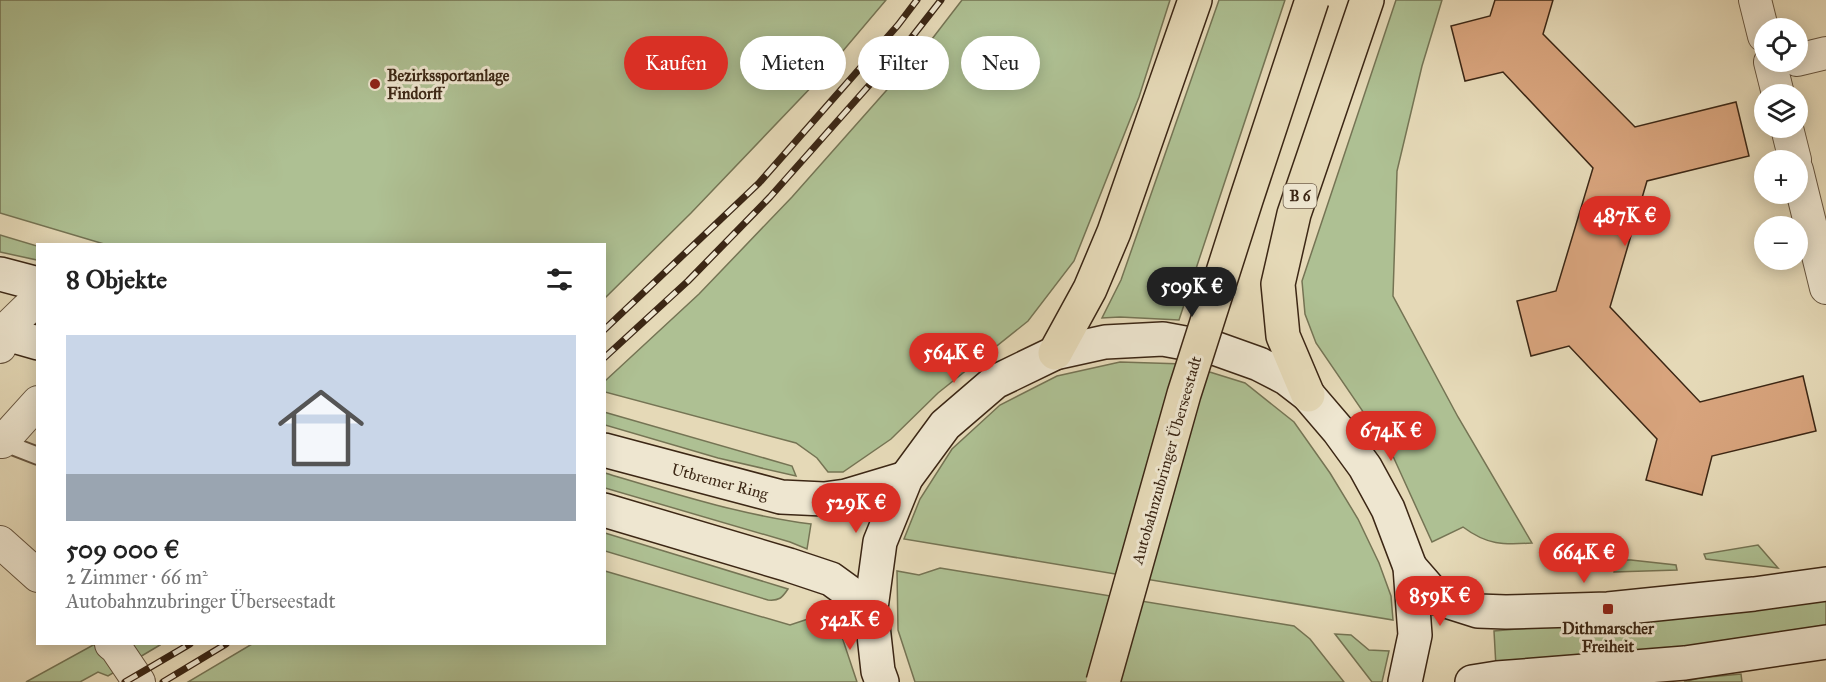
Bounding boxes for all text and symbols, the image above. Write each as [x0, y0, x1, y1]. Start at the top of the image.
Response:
map controls [1754, 18, 1808, 270]
button: locate [1754, 18, 1808, 72]
chip: Kaufen [624, 36, 728, 90]
chip: Mieten [740, 36, 846, 90]
chip: Filter [858, 36, 949, 90]
chip: Neu [961, 36, 1040, 90]
place label: Bezirkssportanlage Findorff [387, 66, 510, 103]
marker: Bezirkssportanlage Findorff [368, 77, 382, 91]
button: layers [1754, 84, 1808, 138]
button: + [1754, 150, 1808, 204]
road number: B 6 [1284, 184, 1316, 208]
pin: 487K € [1576, 196, 1674, 247]
text: 487K € [1593, 203, 1657, 227]
button: − [1754, 216, 1808, 270]
text: 8 Objekte [66, 263, 167, 295]
icon: filters [543, 263, 576, 296]
pin: 509K € [1143, 267, 1241, 318]
text: 509K € [1161, 274, 1223, 298]
pin: 564K € [905, 333, 1003, 384]
text: 564K € [923, 340, 985, 364]
street label: Autobahnzubringer Überseestadt [1126, 353, 1206, 568]
icon: home [267, 374, 375, 482]
pin: 674K € [1342, 411, 1440, 462]
text: 674K € [1360, 418, 1422, 442]
street label: Utbremer Ring [669, 459, 771, 505]
pin: 529K € [807, 483, 905, 534]
text: 529K € [826, 490, 886, 514]
text: 509 000 € [66, 533, 180, 565]
pin: 664K € [1535, 533, 1633, 584]
text: 664K € [1553, 540, 1615, 564]
text: 2 Zimmer · 66 m² [66, 565, 208, 589]
pin: 859K € [1391, 576, 1489, 627]
text: 859K € [1409, 583, 1471, 607]
text: Autobahnzubringer Überseestadt [66, 589, 336, 613]
pin: 542K € [801, 600, 899, 651]
marker: Dithmarscher Freiheit [1601, 602, 1615, 616]
text: 542K € [820, 607, 880, 631]
place label: Dithmarscher Freiheit [1562, 619, 1655, 656]

